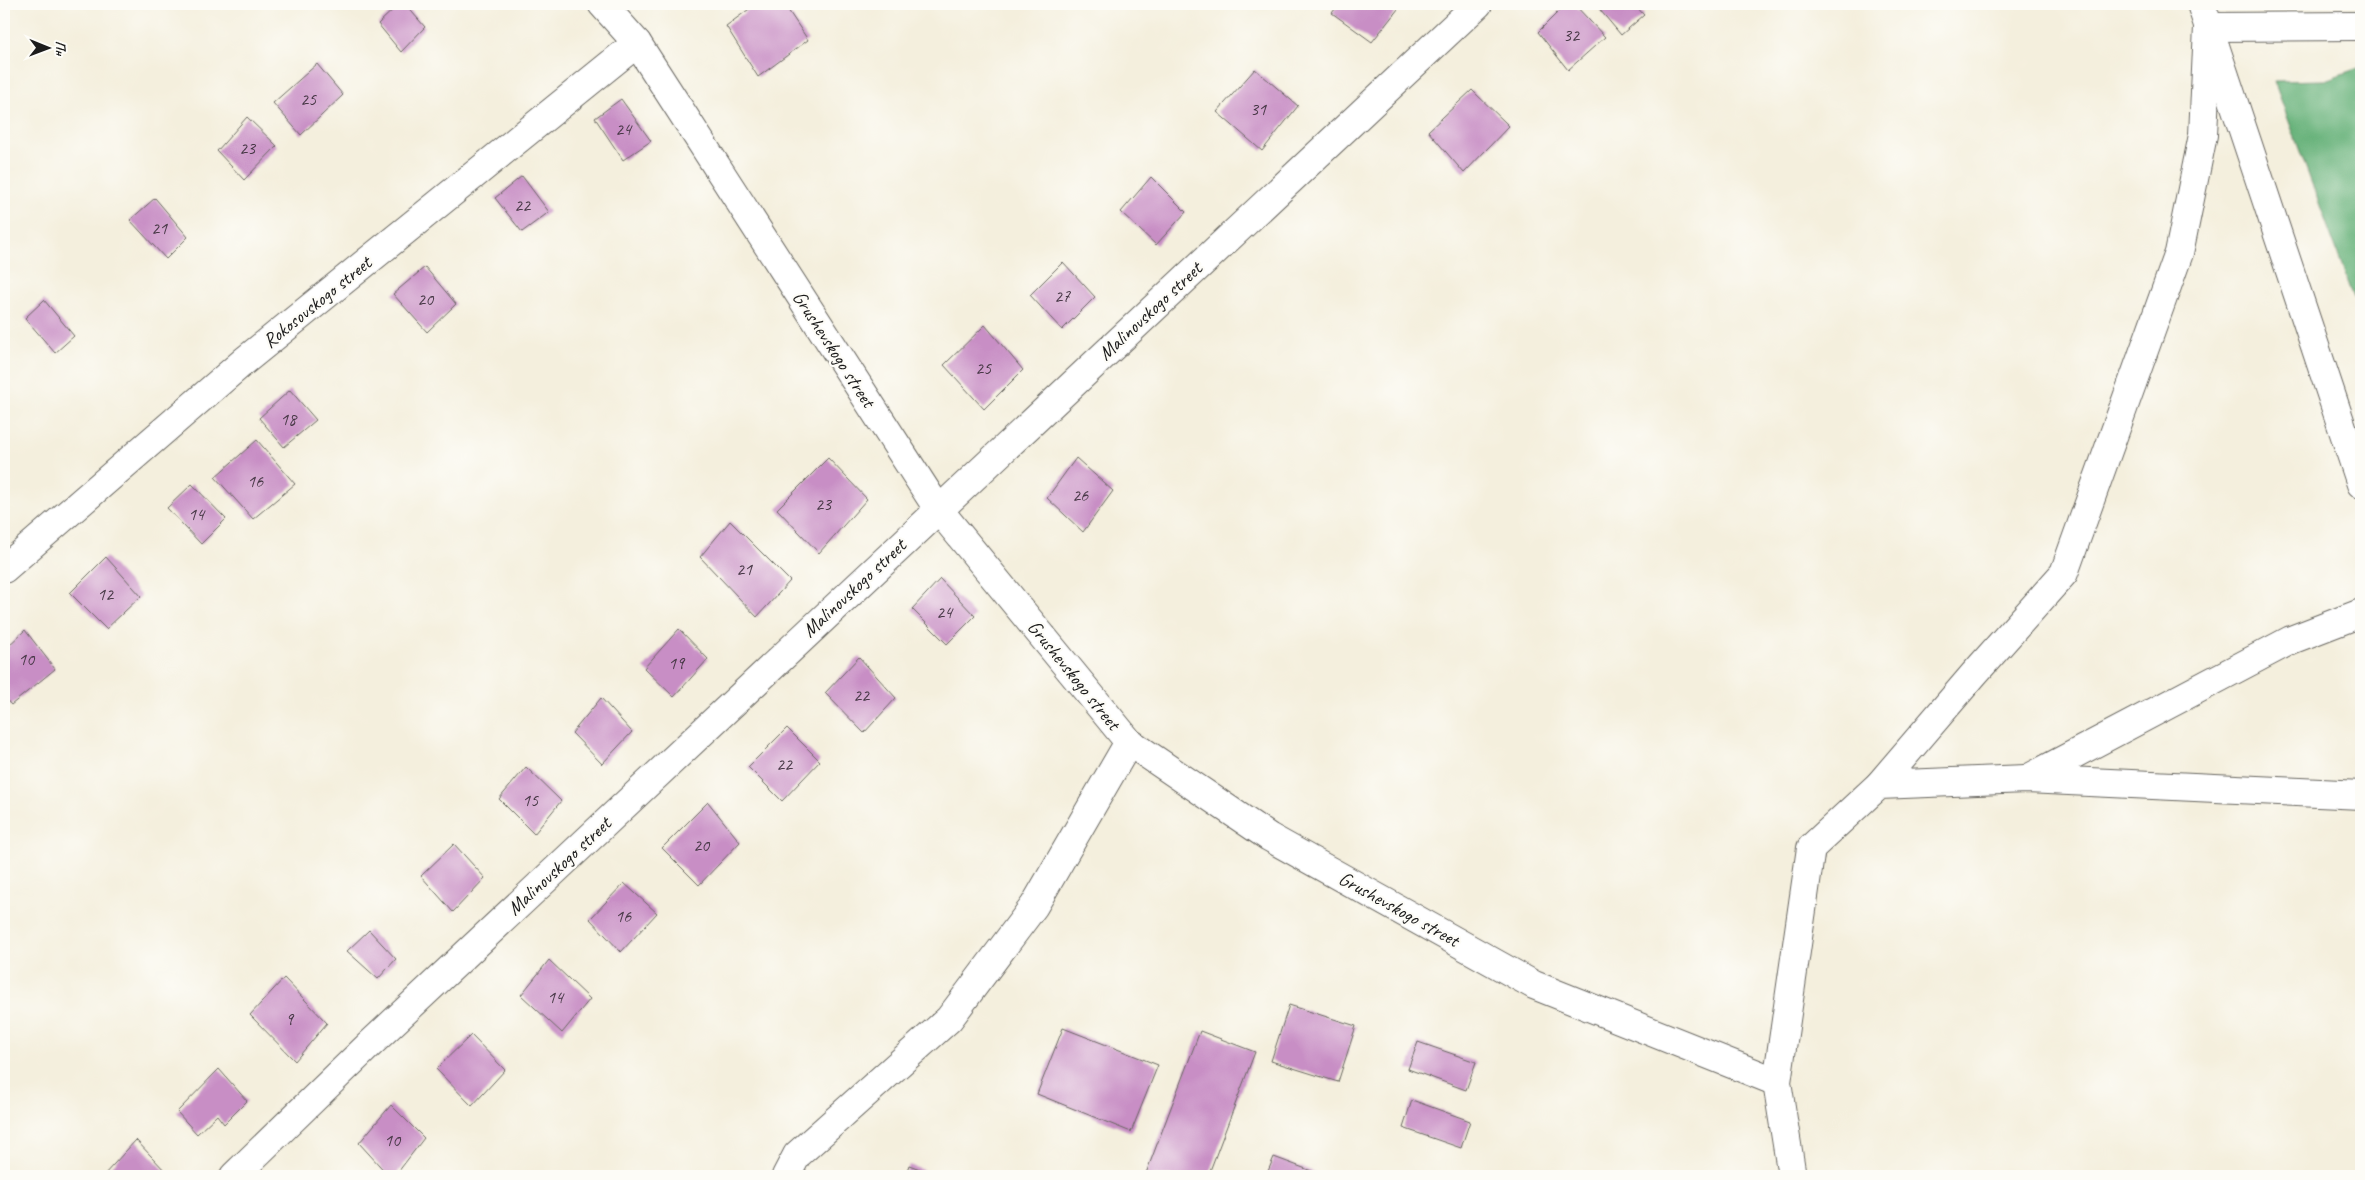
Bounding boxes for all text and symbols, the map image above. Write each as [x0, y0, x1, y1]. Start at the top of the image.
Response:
north arrow [22, 22, 72, 72]
house number: 32 [1563, 24, 1581, 46]
text: Пн [52, 41, 69, 56]
house number: 25 [300, 88, 317, 110]
house number: 31 [1250, 98, 1267, 120]
house number: 24 [615, 118, 633, 140]
house number: 23 [239, 137, 257, 159]
house number: 22 [514, 194, 532, 216]
house number: 21 [151, 217, 168, 239]
street label: Rokosovskogo street [257, 249, 378, 354]
street label: Malinovskogo street [1093, 255, 1209, 366]
house number: 27 [1054, 285, 1071, 307]
street label: Grushevskogo street [787, 286, 882, 414]
house number: 20 [417, 288, 435, 310]
house number: 25 [975, 357, 992, 379]
house number: 18 [280, 408, 298, 430]
house number: 16 [247, 470, 264, 492]
house number: 26 [1072, 484, 1089, 506]
house number: 23 [815, 493, 833, 515]
house number: 14 [188, 503, 206, 525]
street label: Malinovskogo street [797, 532, 913, 643]
house number: 21 [736, 558, 753, 580]
house number: 12 [97, 583, 115, 605]
house number: 24 [936, 601, 954, 623]
street label: Grushevskogo street [1022, 615, 1127, 737]
house number: 10 [18, 648, 36, 670]
house number: 19 [668, 652, 686, 674]
house number: 22 [853, 684, 871, 706]
house number: 22 [776, 753, 794, 775]
house number: 15 [522, 789, 539, 811]
street label: Malinovskogo street [502, 810, 618, 921]
house number: 20 [693, 834, 711, 856]
street label: Grushevskogo street [1334, 866, 1466, 954]
house number: 16 [615, 905, 632, 927]
house number: 14 [547, 986, 565, 1008]
house number: 9 [285, 1008, 295, 1030]
house number: 10 [384, 1129, 402, 1151]

